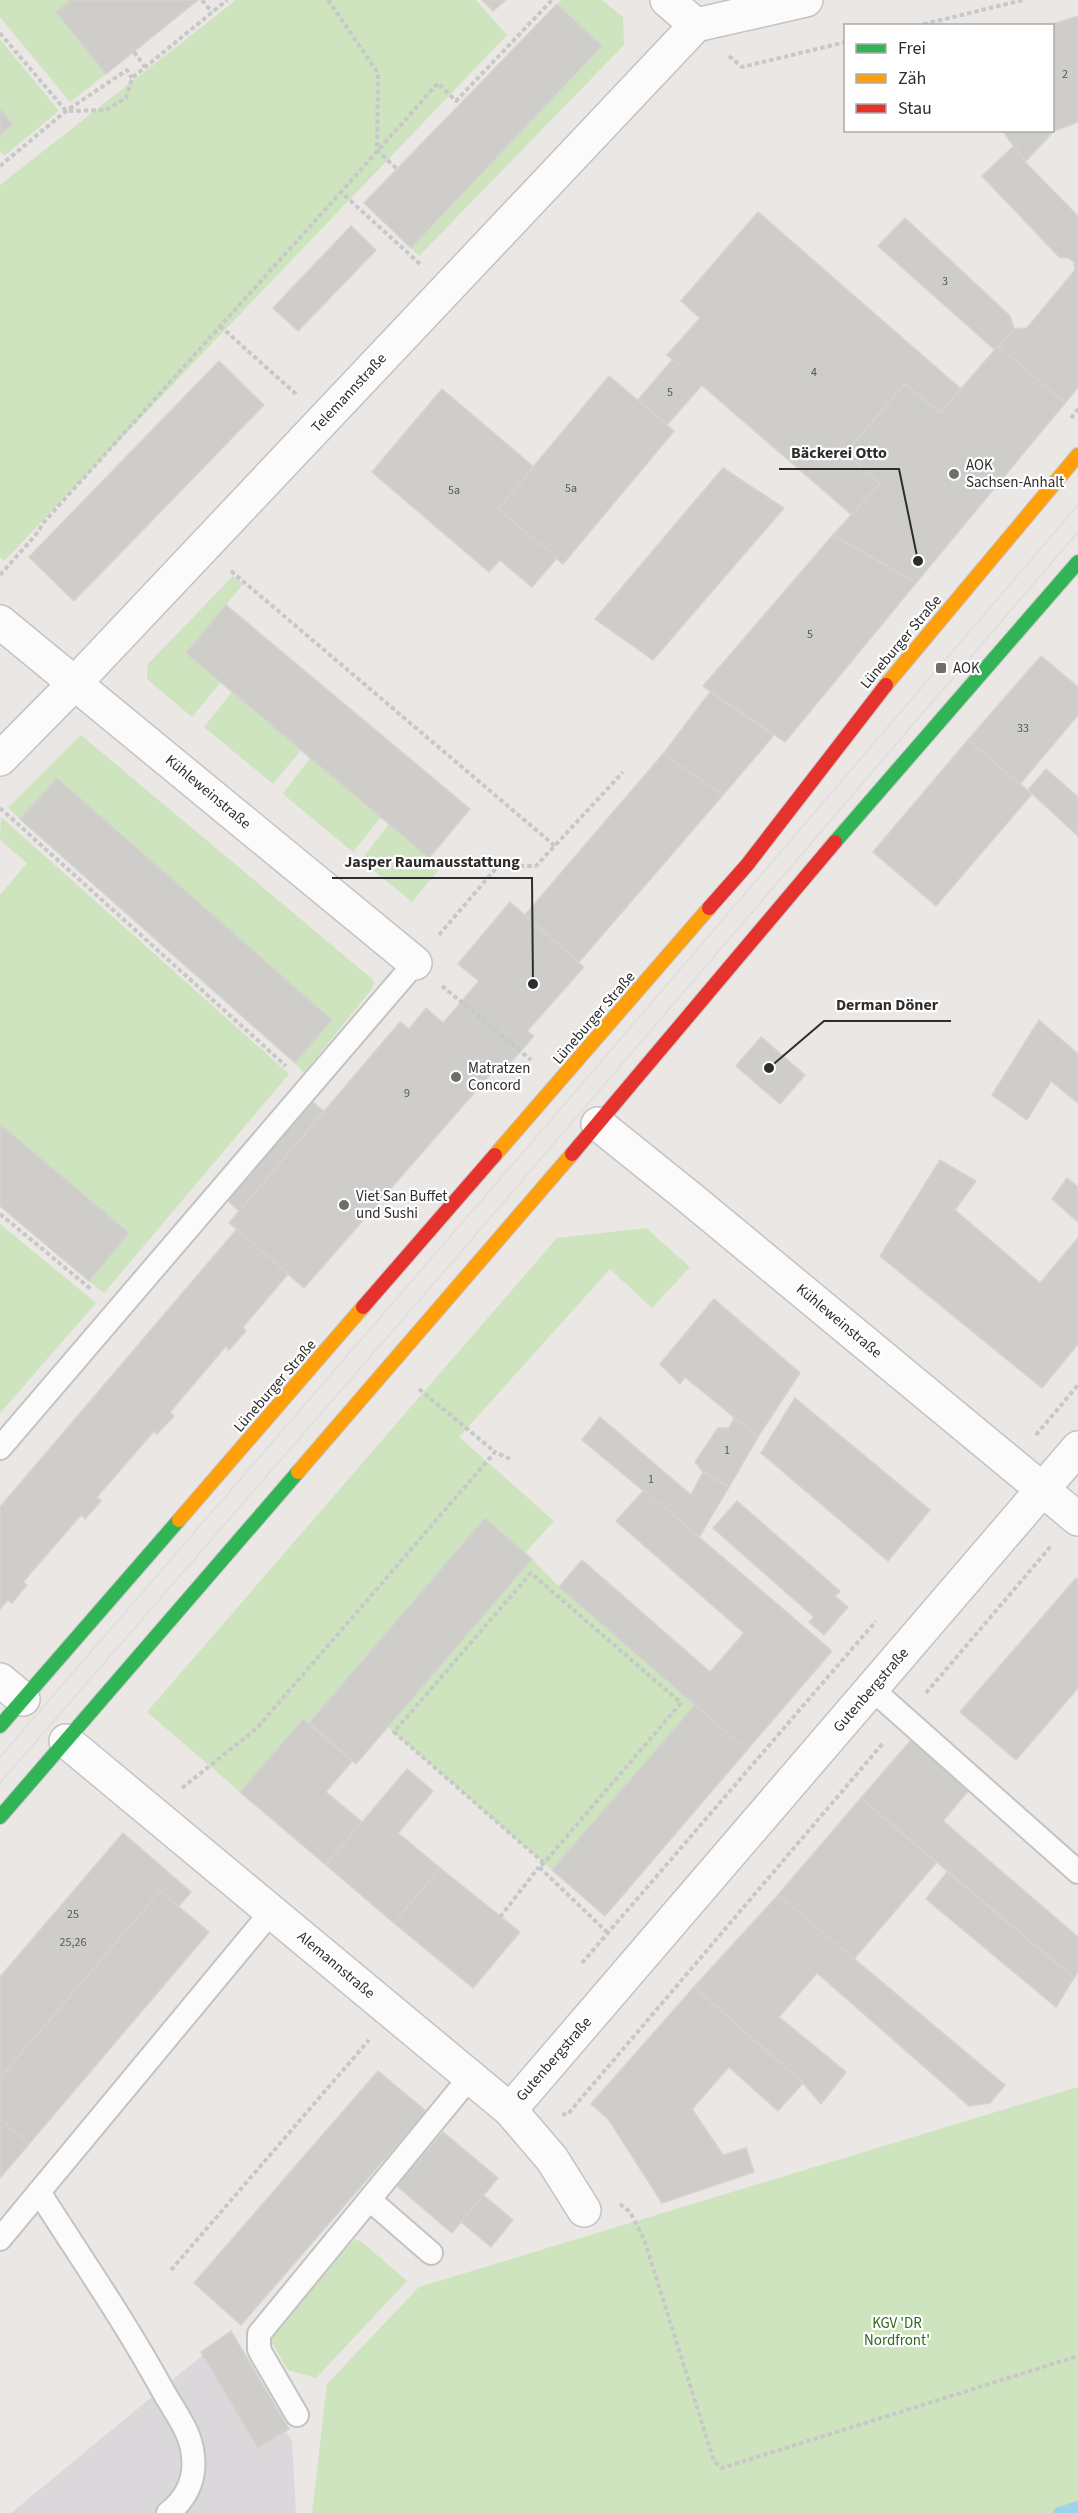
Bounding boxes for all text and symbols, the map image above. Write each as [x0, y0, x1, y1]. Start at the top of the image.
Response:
legend [844, 24, 1054, 132]
text: Frei [898, 36, 926, 61]
text: Zäh [898, 66, 926, 91]
house number: 2 [1062, 66, 1068, 83]
text: Stau [898, 96, 932, 121]
house number: 3 [942, 273, 948, 290]
street label: Telemannstraße [307, 349, 391, 437]
house number: 4 [811, 364, 817, 381]
house number: 5 [667, 384, 673, 401]
callout: Bäckerei Otto [779, 435, 899, 469]
text: Bäckerei Otto [791, 442, 887, 464]
place label: AOK Sachsen-Anhalt [966, 455, 1064, 493]
marker: AOK Sachsen-Anhalt [947, 467, 961, 481]
house number: 5a [565, 480, 577, 497]
house number: 5a [448, 482, 460, 499]
street label: Lüneburger Straße [855, 591, 947, 693]
house number: 5 [807, 626, 813, 643]
place label: AOK [953, 658, 980, 679]
marker: AOK [934, 661, 948, 675]
house number: 33 [1017, 720, 1029, 737]
street label: Kühleweinstraße [161, 750, 255, 834]
callout: Jasper Raumausstattung [332, 844, 532, 878]
text: Jasper Raumausstattung [344, 851, 520, 873]
street label: Lüneburger Straße [548, 967, 640, 1069]
callout: Derman Döner [824, 987, 951, 1021]
text: Derman Döner [836, 994, 939, 1016]
place label: Matratzen Concord [468, 1058, 530, 1096]
marker: Matratzen Concord [449, 1070, 463, 1084]
house number: 9 [404, 1085, 410, 1102]
place label: Viet San Buffet und Sushi [356, 1186, 447, 1224]
marker: Viet San Buffet und Sushi [337, 1198, 351, 1212]
street label: Kühleweinstraße [792, 1279, 886, 1363]
street label: Lüneburger Straße [229, 1335, 321, 1437]
house number: 1 [724, 1442, 730, 1459]
house number: 1 [648, 1471, 654, 1488]
street label: Gutenbergstraße [828, 1643, 914, 1737]
house number: 25 [67, 1906, 79, 1923]
street label: Alemannstraße [293, 1926, 379, 2004]
house number: 25,26 [60, 1934, 86, 1951]
street label: Gutenbergstraße [511, 2012, 597, 2106]
park label: KGV 'DR Nordfront' [864, 2313, 930, 2351]

